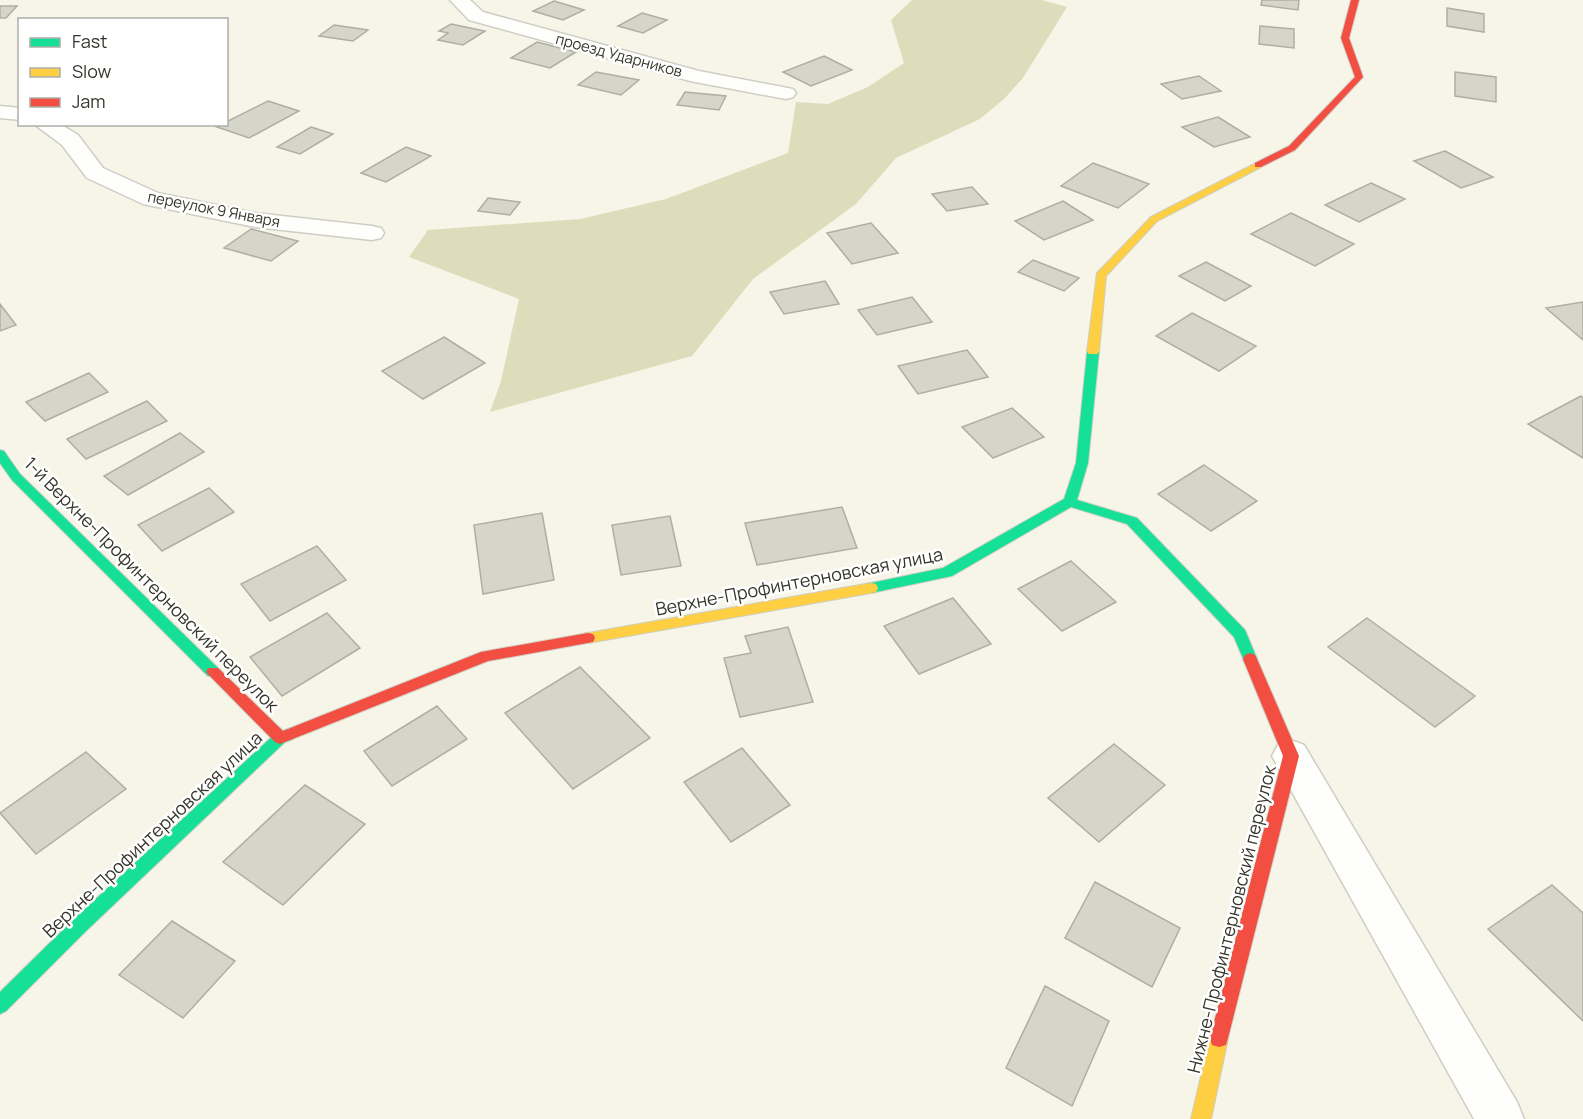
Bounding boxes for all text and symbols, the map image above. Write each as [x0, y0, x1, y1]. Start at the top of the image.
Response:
legend [18, 18, 228, 126]
street label: проезд Ударников [553, 28, 685, 82]
text: Fast [72, 29, 107, 53]
text: Slow [72, 59, 112, 83]
text: Jam [72, 89, 106, 113]
street label: переулок 9 Января [146, 186, 282, 232]
street label: 1-й Верхне-Профинтерновский переулок [19, 451, 285, 717]
street label: Верхне-Профинтерновская улица [653, 541, 945, 621]
street label: Верхне-Профинтерновская улица [37, 726, 267, 942]
street label: Нижне-Профинтерновский переулок [1181, 762, 1281, 1075]

